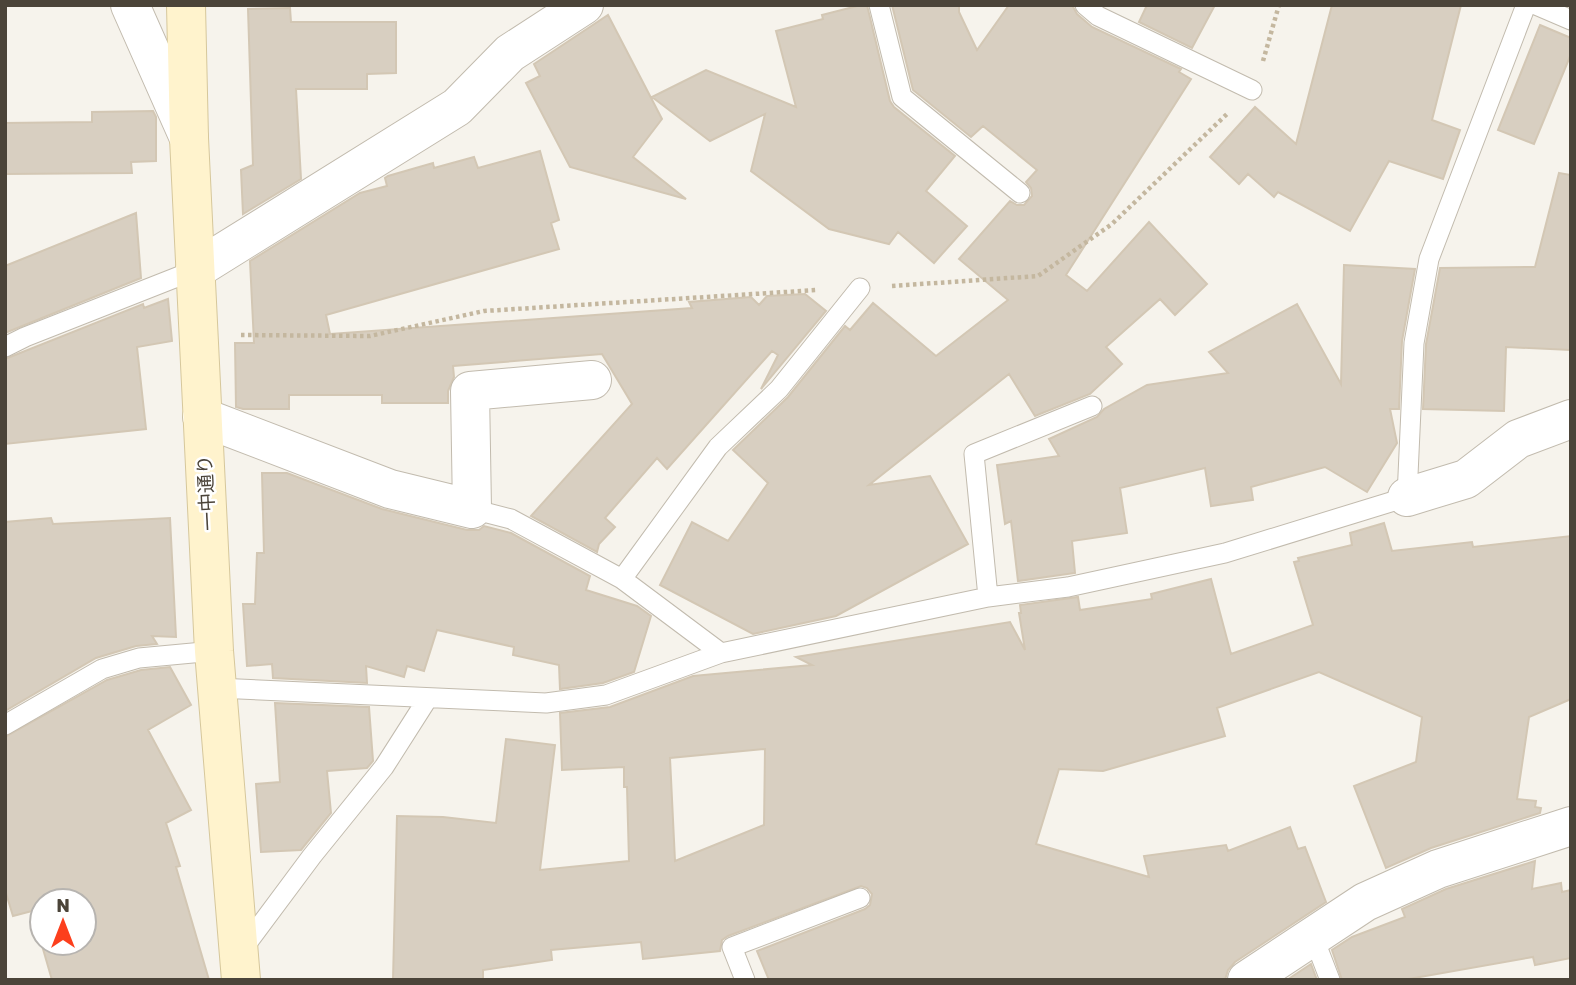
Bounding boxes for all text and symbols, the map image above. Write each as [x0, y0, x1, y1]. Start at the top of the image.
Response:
street label: 一中通り [193, 454, 220, 532]
north arrow [28, 887, 98, 957]
text: N [56, 894, 70, 917]

